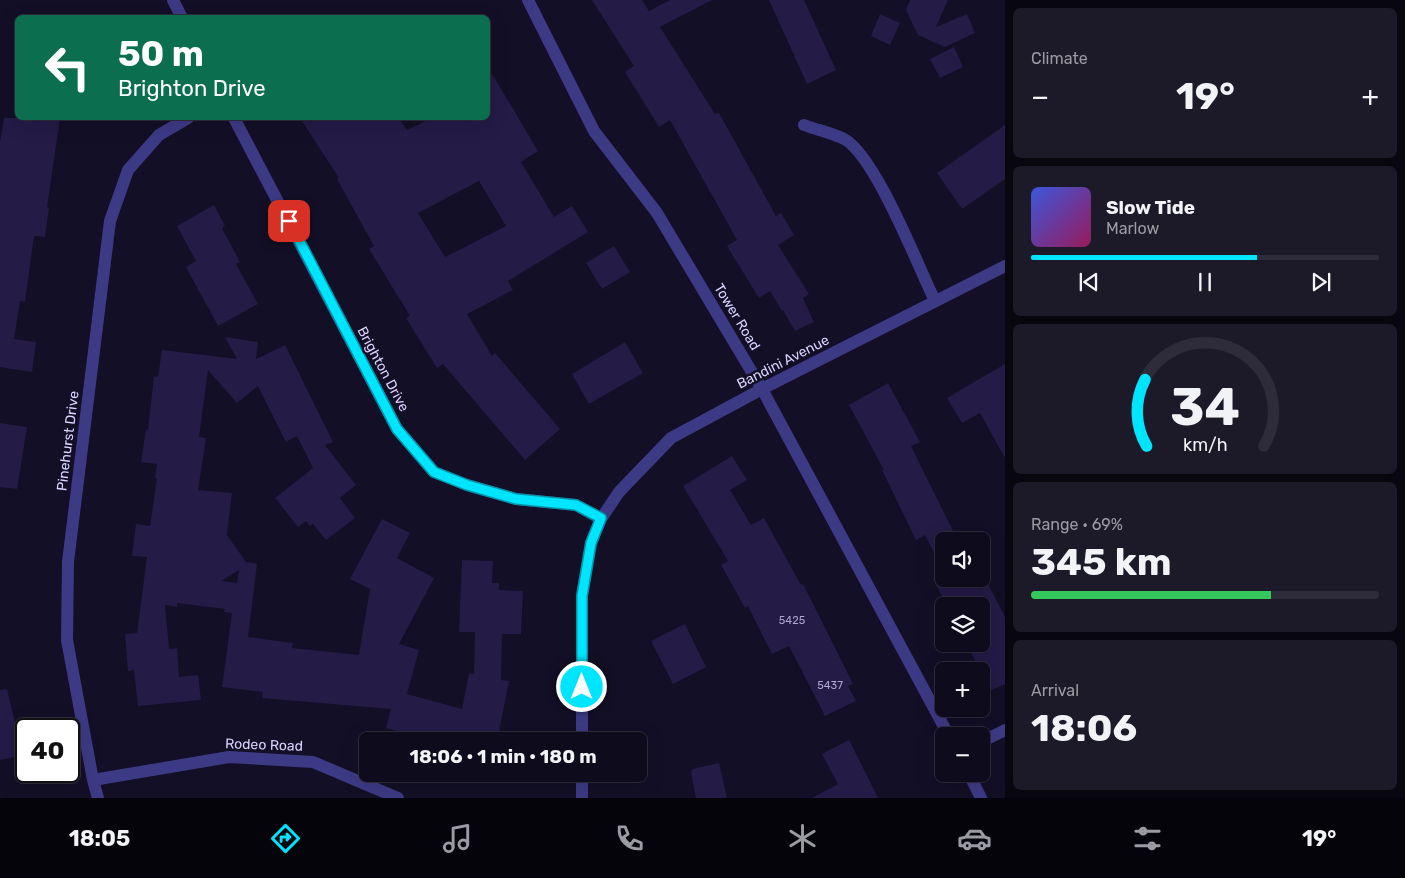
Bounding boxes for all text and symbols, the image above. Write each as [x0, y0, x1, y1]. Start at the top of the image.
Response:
text: 50 m [118, 33, 204, 75]
icon: left [35, 35, 100, 100]
text: Climate [1031, 49, 1088, 68]
text: 19° [1176, 73, 1235, 119]
text: Brighton Drive [118, 75, 266, 102]
text: − [1031, 80, 1049, 113]
text: + [1362, 80, 1379, 113]
text: Slow Tide [1106, 196, 1195, 219]
pin [268, 200, 310, 242]
icon: arrive [275, 207, 303, 235]
text: Marlow [1106, 219, 1159, 238]
icon: previous [1075, 268, 1103, 296]
icon: pause [1191, 268, 1219, 296]
icon: next [1307, 268, 1335, 296]
street label: Tower Road [710, 280, 764, 354]
street label: Brighton Drive [353, 324, 413, 415]
street label: Bandini Avenue [734, 331, 832, 393]
text: 34 [1170, 376, 1240, 438]
street label: Pinehurst Drive [53, 390, 83, 492]
text: km/h [1183, 434, 1227, 455]
text: Range · 69% [1031, 515, 1123, 534]
map controls [935, 532, 990, 782]
button: sound [935, 532, 990, 587]
text: 345 km [1031, 539, 1172, 585]
button: layers [935, 597, 990, 652]
house number: 5425 [779, 614, 806, 627]
position arrow [555, 660, 607, 712]
button: + [935, 662, 990, 717]
house number: 5437 [817, 679, 843, 692]
text: Arrival [1031, 681, 1079, 700]
text: 18:06 [1031, 705, 1137, 751]
speed limit sign: 40 [15, 718, 80, 783]
button: − [935, 727, 990, 782]
street label: Rodeo Road [225, 735, 303, 755]
text: 18:06 · 1 min · 180 m [409, 745, 597, 768]
icon: directions [268, 821, 303, 856]
icon: music [440, 821, 475, 856]
icon: phone [612, 821, 647, 856]
icon: climate [785, 821, 820, 856]
icon: car [957, 821, 992, 856]
icon: filters [1130, 821, 1165, 856]
text: 18:05 [69, 825, 130, 852]
text: 19° [1302, 825, 1336, 852]

